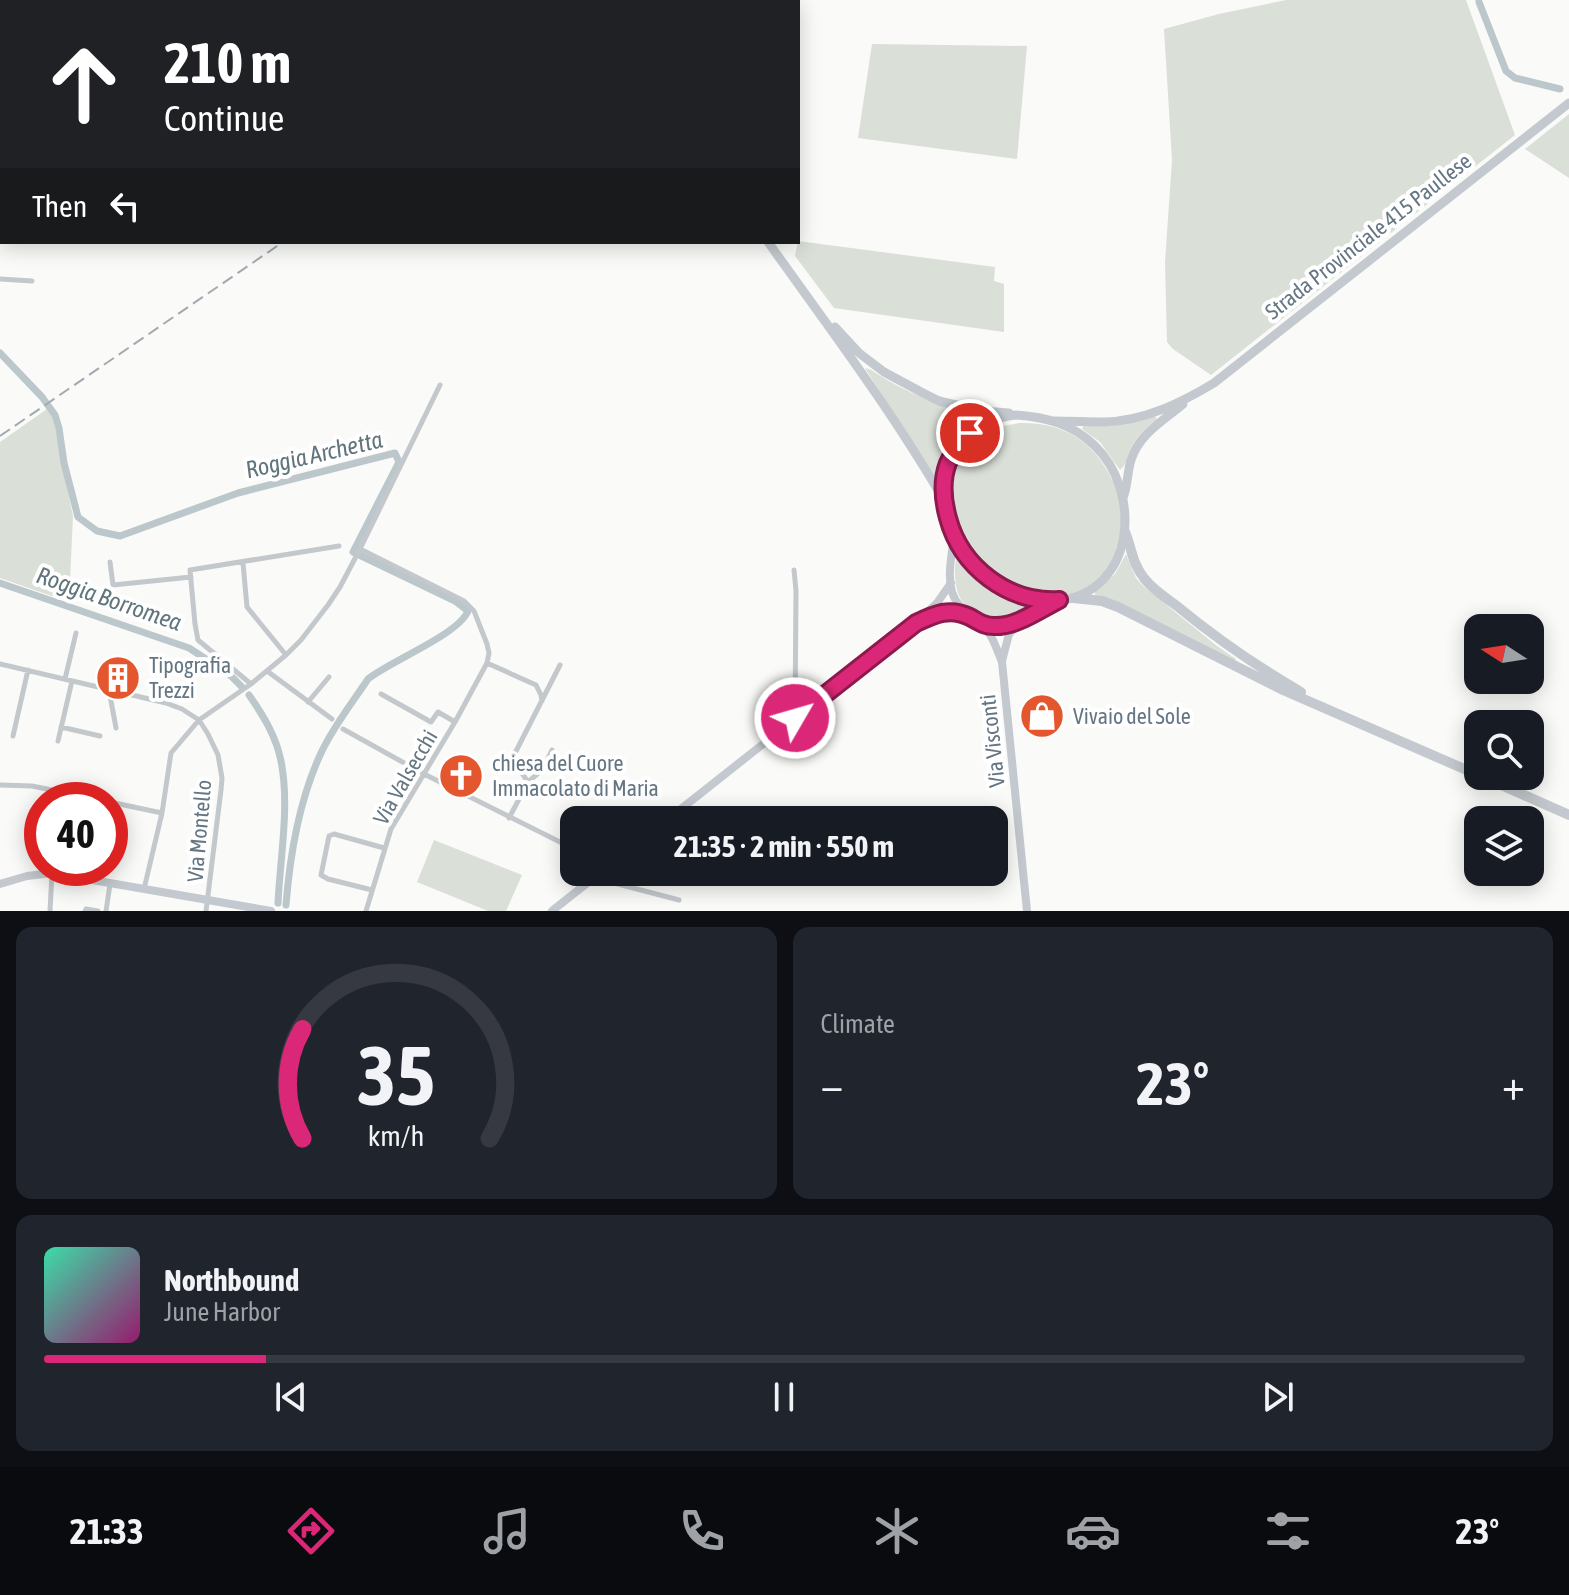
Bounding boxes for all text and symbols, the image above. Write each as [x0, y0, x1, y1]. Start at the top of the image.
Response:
text: 210 m [164, 31, 291, 95]
icon: ahead [32, 32, 136, 136]
text: Continue [164, 97, 284, 139]
street label: Strada Provinciale 415 Paullese [1260, 148, 1476, 324]
icon: left [103, 184, 147, 228]
text: Then [32, 189, 87, 223]
pin [936, 399, 1004, 467]
icon: arrive [948, 411, 992, 455]
water label: Roggia Archetta [243, 426, 385, 483]
water label: Roggia Borromea [33, 561, 185, 636]
north arrow [1464, 614, 1544, 694]
map controls [1464, 614, 1544, 886]
place label: Tipografia Trezzi [149, 652, 231, 703]
building icon: Tipografia Trezzi [94, 654, 142, 702]
position arrow [753, 676, 837, 760]
shop icon: Vivaio del Sole [1018, 692, 1066, 740]
street label: Via Visconti [974, 693, 1010, 789]
place label: Vivaio del Sole [1073, 703, 1191, 729]
button: search [1464, 710, 1544, 790]
street label: Via Valsecchi [368, 725, 442, 829]
place label: chiesa del Cuore Immacolato di Maria [492, 750, 659, 801]
church icon: chiesa del Cuore Immacolato di Maria [437, 752, 485, 800]
street label: Via Montello [182, 779, 216, 883]
speed limit sign: 40 [24, 782, 128, 886]
button: layers [1464, 806, 1544, 886]
text: 21:35 · 2 min · 550 m [674, 829, 894, 863]
text: Climate [821, 1009, 895, 1039]
text: 35 [357, 1027, 435, 1123]
text: 23° [1136, 1049, 1209, 1118]
text: − [821, 1059, 843, 1109]
text: + [1502, 1059, 1525, 1109]
text: km/h [368, 1119, 425, 1152]
text: Northbound [164, 1263, 299, 1297]
text: June Harbor [164, 1297, 280, 1327]
icon: previous [269, 1375, 313, 1419]
icon: pause [762, 1375, 806, 1419]
icon: next [1256, 1375, 1300, 1419]
icon: directions [283, 1503, 339, 1559]
icon: music [479, 1503, 535, 1559]
icon: phone [674, 1503, 730, 1559]
icon: climate [869, 1503, 925, 1559]
icon: car [1065, 1503, 1121, 1559]
icon: filters [1260, 1503, 1316, 1559]
text: 21:33 [70, 1510, 144, 1552]
text: 23° [1456, 1510, 1499, 1552]

